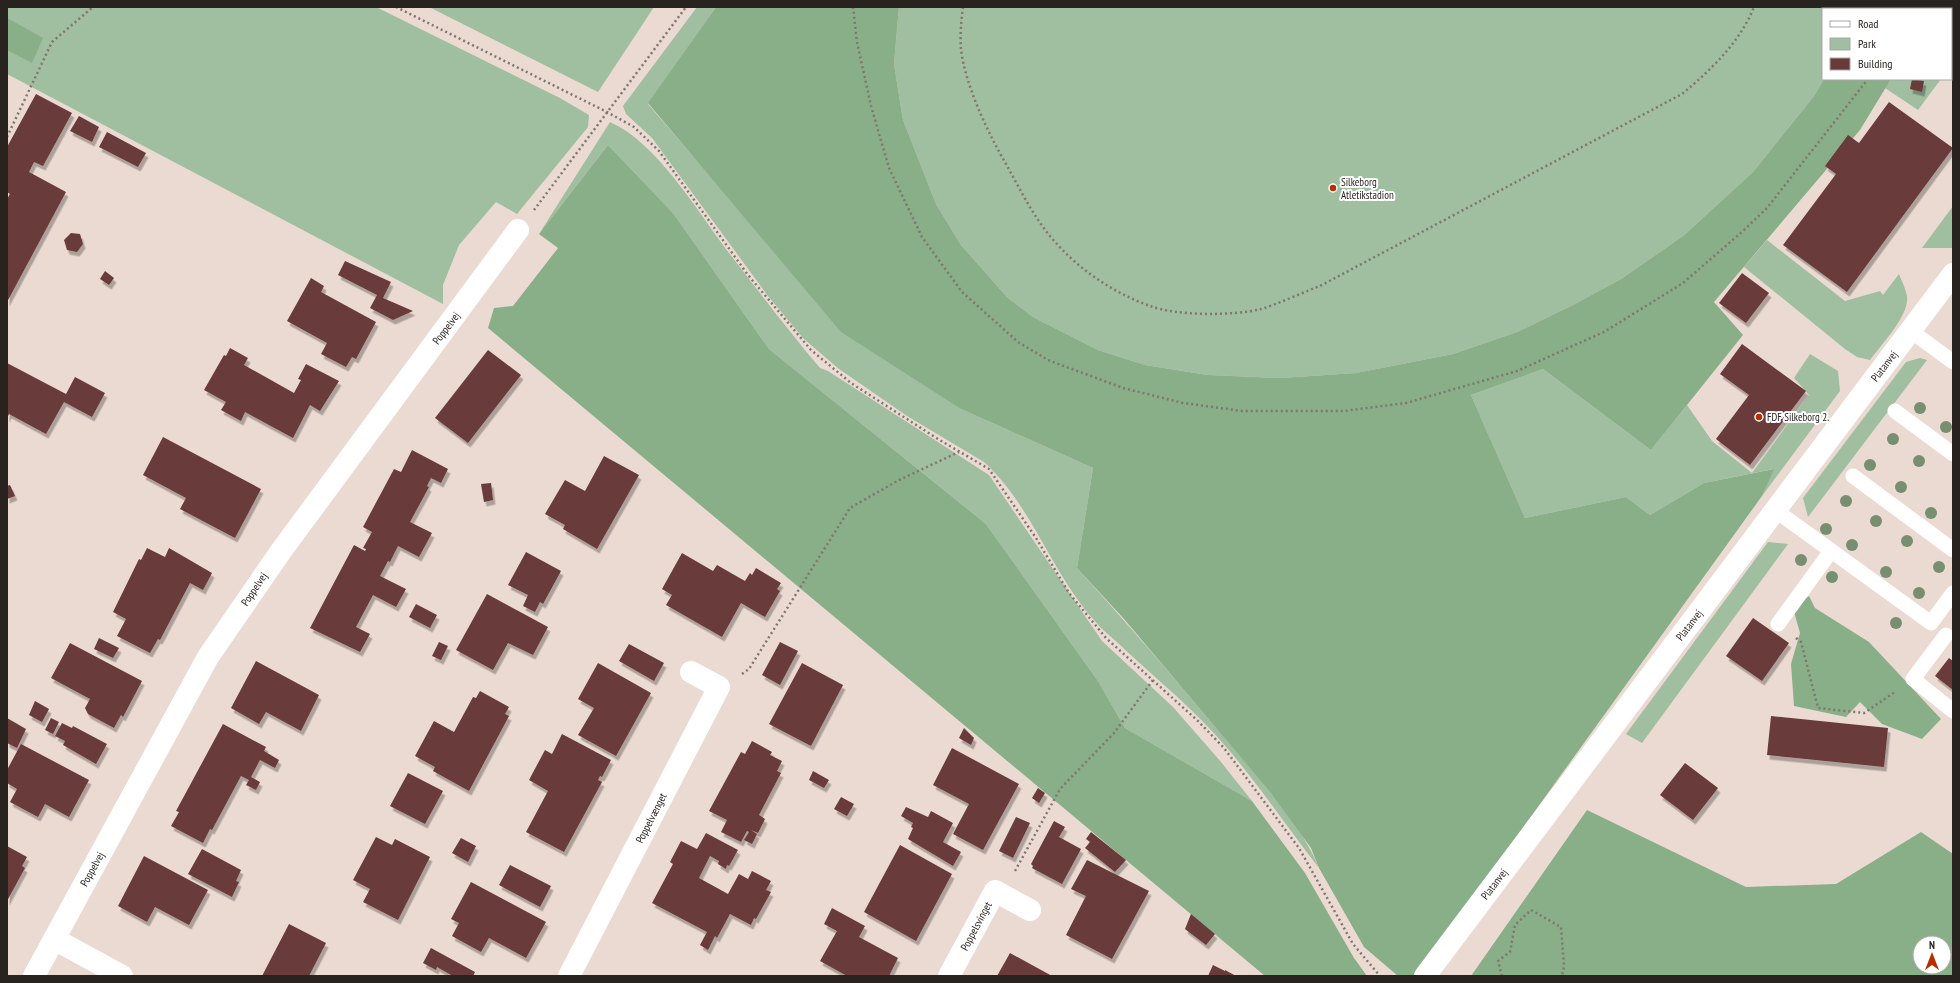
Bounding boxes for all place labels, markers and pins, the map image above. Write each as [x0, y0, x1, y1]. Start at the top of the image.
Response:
place label: Silkeborg Atletikstadion [1341, 175, 1394, 202]
marker: Silkeborg Atletikstadion [1328, 183, 1338, 193]
place label: FDF Silkeborg 2. [1767, 410, 1829, 424]
marker: FDF Silkeborg 2. [1754, 412, 1764, 422]

